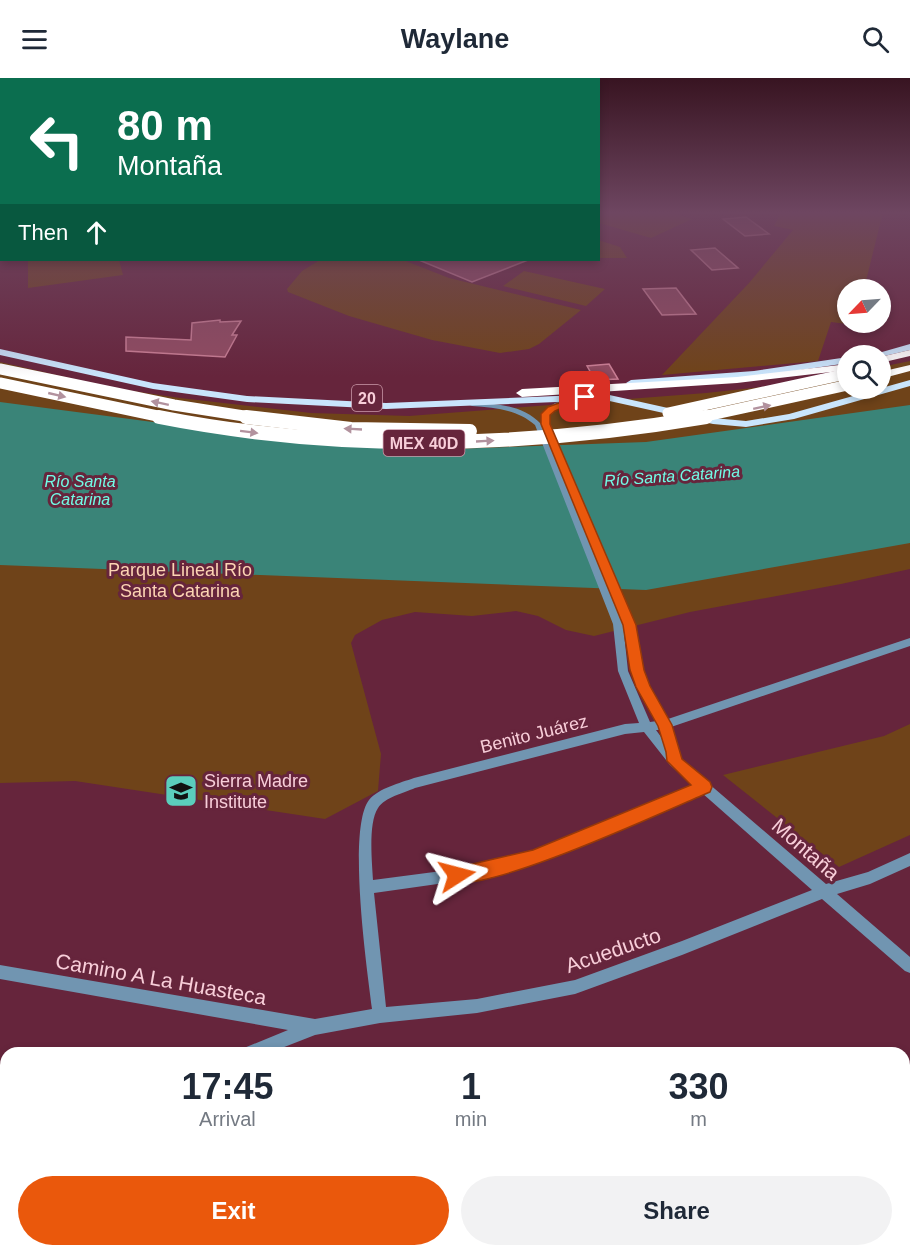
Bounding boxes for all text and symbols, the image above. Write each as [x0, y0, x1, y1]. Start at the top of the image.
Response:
icon: menu [18, 23, 51, 56]
icon: search [859, 23, 892, 56]
text: Waylane [401, 24, 509, 54]
icon: left [18, 102, 96, 180]
text: 80 m [117, 102, 213, 149]
text: Montaña [117, 151, 222, 181]
icon: ahead [80, 216, 113, 249]
text: Then [18, 220, 68, 245]
north arrow [837, 279, 891, 333]
map controls [837, 279, 891, 399]
button: search [837, 345, 891, 399]
pin [559, 371, 610, 422]
icon: arrive [568, 380, 601, 413]
road number: 20 [352, 385, 382, 411]
one-way arrow [48, 391, 66, 401]
one-way arrow [150, 398, 169, 407]
one-way arrow [752, 402, 771, 411]
one-way arrow [344, 424, 363, 433]
one-way arrow [239, 427, 258, 436]
road number: MEX 40D [384, 430, 464, 456]
one-way arrow [476, 437, 495, 446]
water label: Río Santa Catarina [604, 463, 741, 489]
water label: Río Santa Catarina [44, 473, 116, 508]
park label: Parque Lineal Río Santa Catarina [108, 560, 252, 601]
street label: Benito Juárez [478, 711, 590, 757]
place label: Sierra Madre Institute [204, 771, 308, 812]
school or university icon: Sierra Madre Institute [163, 773, 199, 809]
street label: Montaña [768, 814, 845, 885]
position arrow [425, 843, 489, 907]
street label: Acueducto [562, 923, 664, 977]
street label: Camino A La Huasteca [54, 949, 268, 1009]
text: 17:45 [181, 1066, 273, 1107]
text: 1 [461, 1066, 481, 1107]
text: 330 [668, 1066, 729, 1107]
text: Arrival [199, 1108, 256, 1130]
text: min [455, 1108, 487, 1130]
text: m [690, 1108, 707, 1130]
button: Exit [18, 1176, 449, 1245]
button: Share [461, 1176, 892, 1245]

